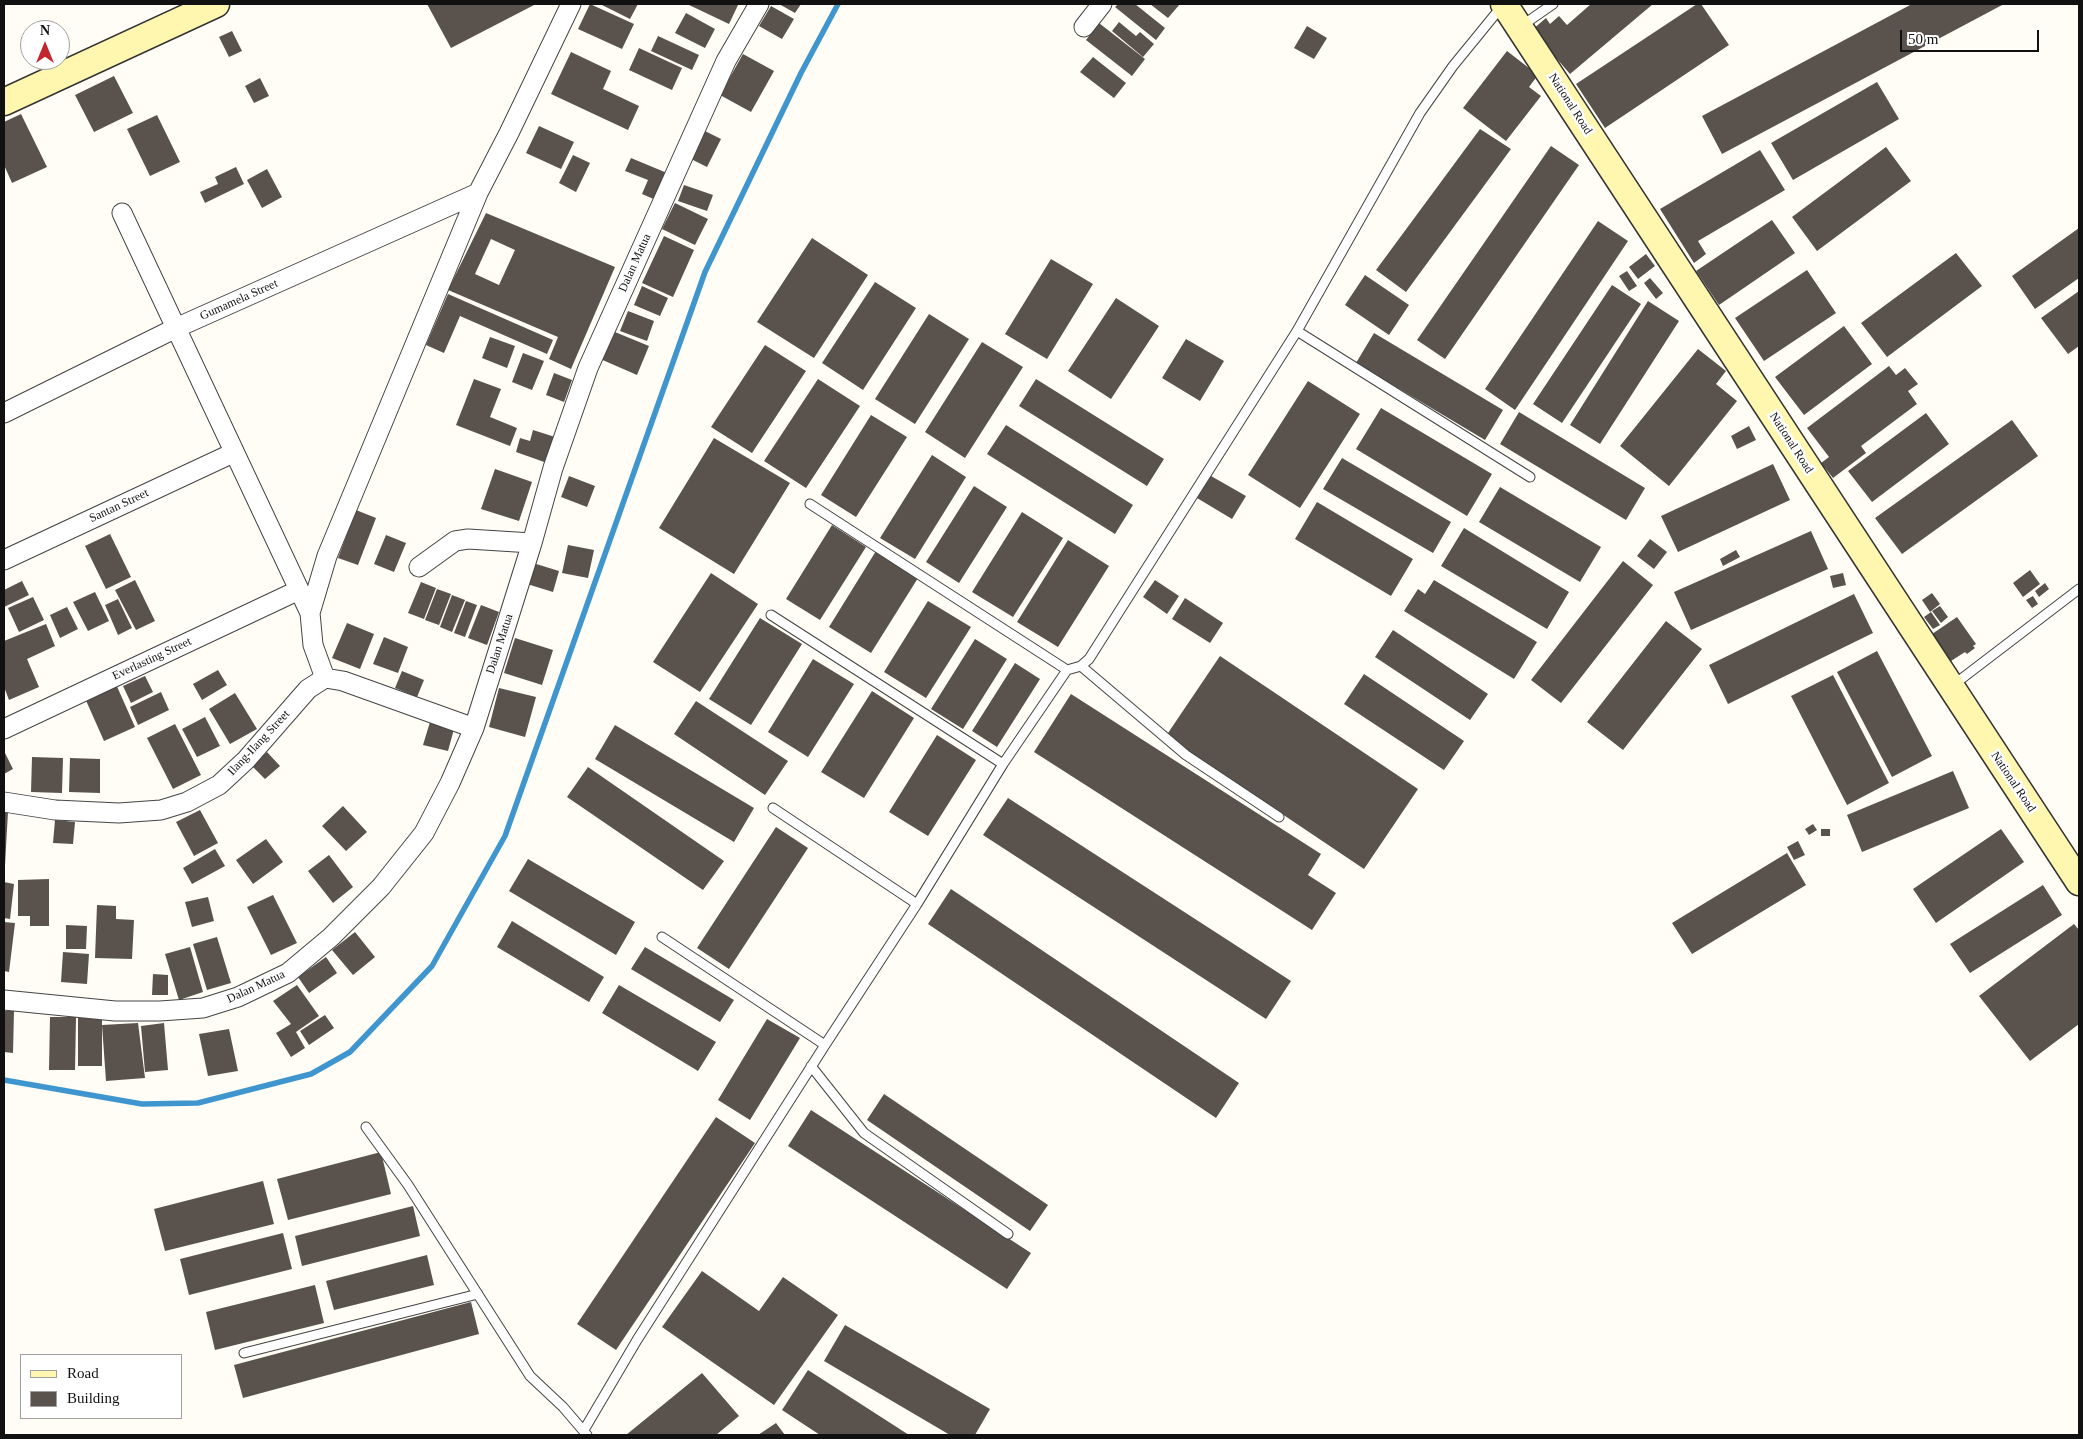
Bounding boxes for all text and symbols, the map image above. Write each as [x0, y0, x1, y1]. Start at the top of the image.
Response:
north arrow [20, 20, 70, 70]
scale bar [1903, 20, 2042, 52]
text: N [40, 23, 50, 38]
text: 50 m [1908, 31, 1938, 47]
street label: National Road [1545, 71, 1595, 137]
street label: Dalan Matua [616, 232, 654, 294]
street label: Gumamela Street [198, 276, 280, 324]
street label: National Road [1766, 410, 1816, 476]
street label: Santan Street [87, 486, 151, 526]
street label: Dalan Matua [484, 612, 516, 676]
street label: Everlasting Street [110, 634, 194, 684]
street label: Ilang-Ilang Street [225, 707, 293, 779]
street label: National Road [1988, 749, 2038, 815]
street label: Dalan Matua [225, 967, 287, 1007]
legend [20, 1354, 182, 1419]
text: Road [67, 1365, 99, 1381]
text: Building [67, 1390, 120, 1406]

